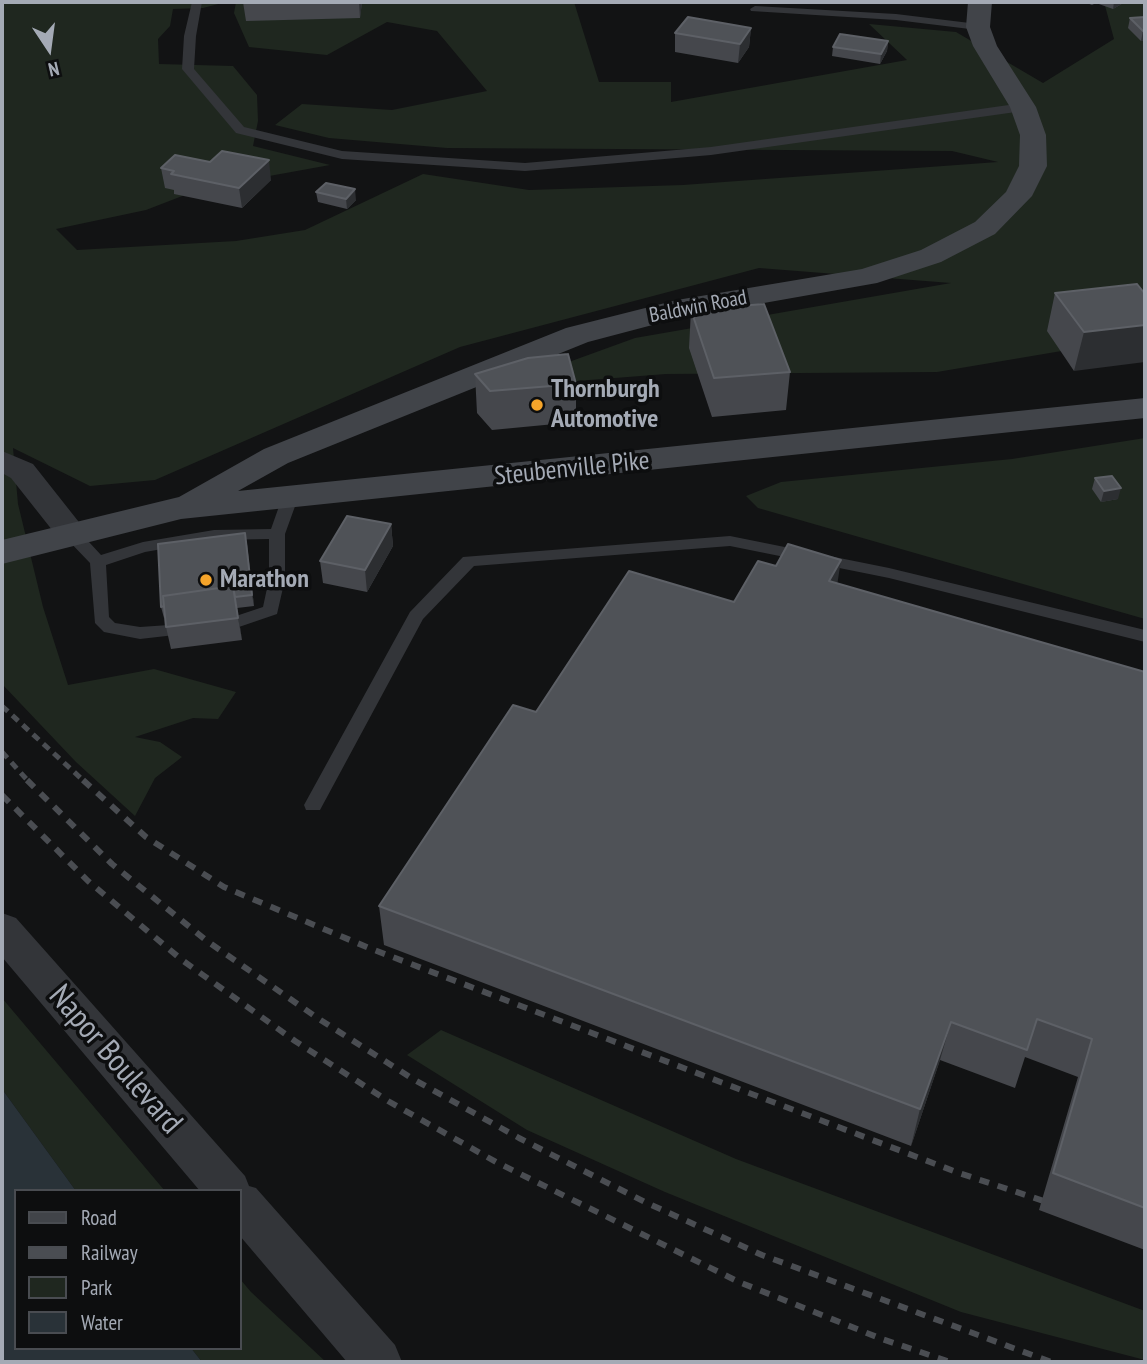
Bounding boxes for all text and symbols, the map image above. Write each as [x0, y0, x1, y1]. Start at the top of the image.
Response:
north arrow [14, 14, 84, 84]
text: N [46, 57, 61, 82]
street label: Baldwin Road [647, 285, 749, 329]
place label: Thornburgh Automotive [551, 374, 660, 436]
marker: Thornburgh Automotive [529, 397, 545, 413]
street label: Steubenville Pike [493, 445, 651, 493]
place label: Marathon [220, 564, 309, 596]
marker: Marathon [198, 572, 214, 588]
street label: Napor Boulevard [40, 978, 190, 1142]
legend [14, 1189, 242, 1350]
text: Road [81, 1204, 117, 1231]
text: Railway [81, 1239, 138, 1266]
text: Park [81, 1274, 112, 1301]
text: Water [81, 1309, 123, 1336]

